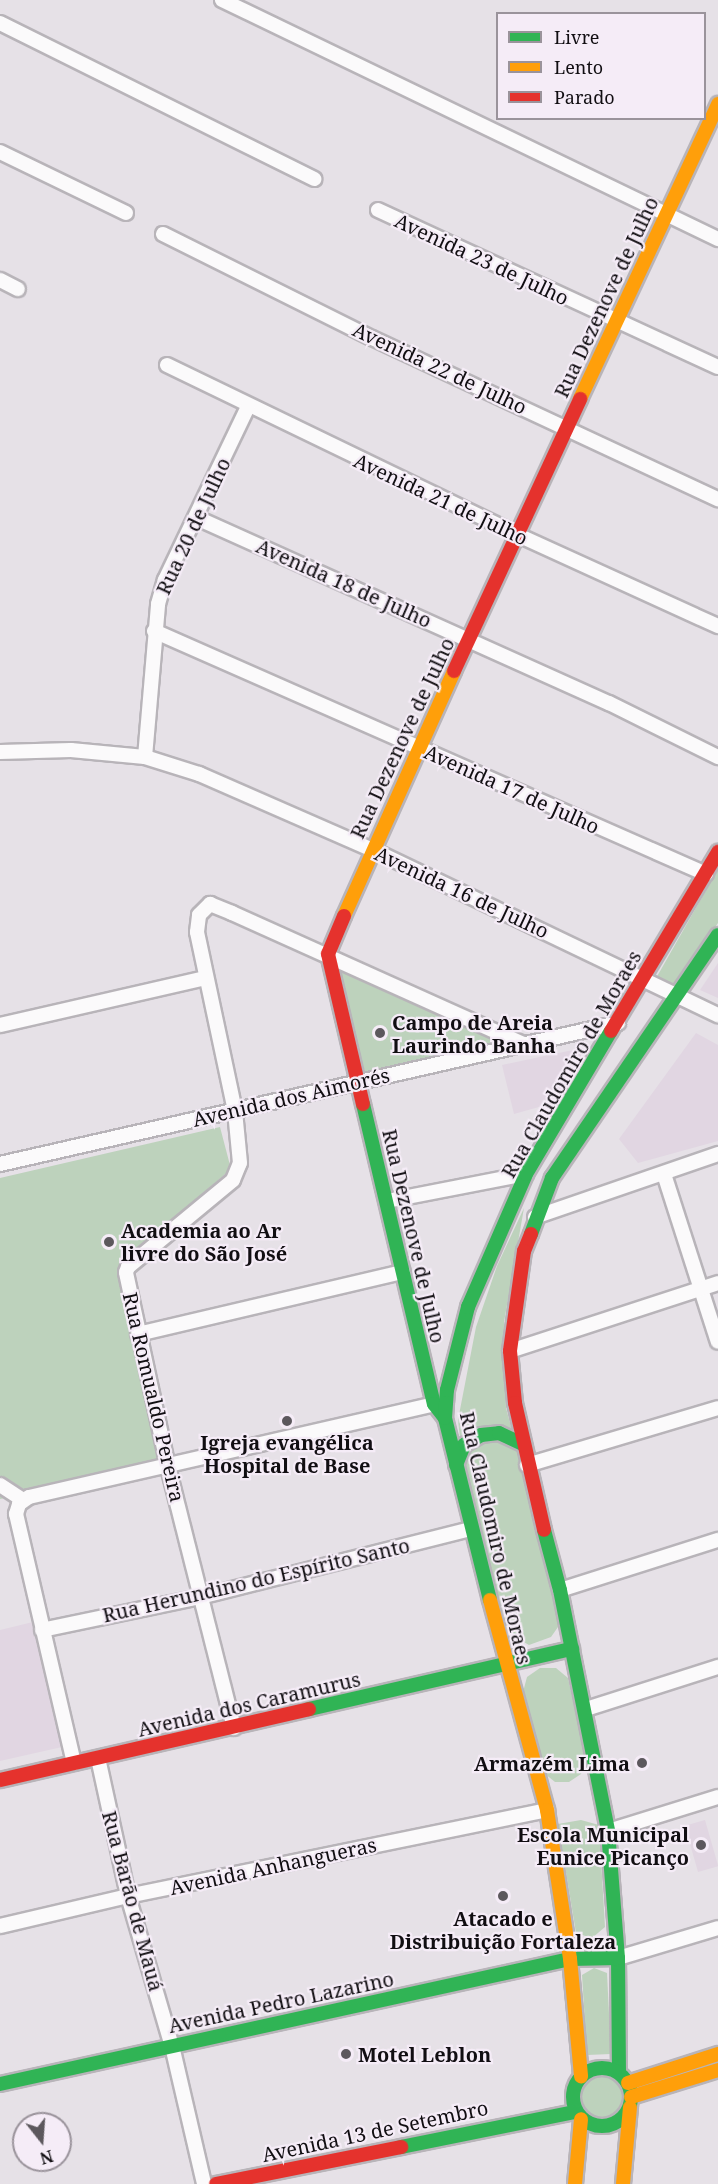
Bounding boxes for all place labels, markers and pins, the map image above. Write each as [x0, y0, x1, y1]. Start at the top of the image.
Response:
place label: Campo de Areia Laurindo Banha [392, 1010, 556, 1057]
marker: Campo de Areia Laurindo Banha [373, 1026, 387, 1040]
place label: Academia ao Ar livre do São José [121, 1218, 287, 1265]
marker: Academia ao Ar livre do São José [102, 1235, 116, 1249]
marker: Igreja evangélica Hospital de Base [280, 1414, 294, 1428]
place label: Igreja evangélica Hospital de Base [200, 1430, 374, 1477]
place label: Armazém Lima [474, 1751, 630, 1775]
marker: Armazém Lima [635, 1756, 649, 1770]
place label: Escola Municipal Eunice Picanço [517, 1822, 689, 1869]
marker: Escola Municipal Eunice Picanço [694, 1838, 708, 1852]
marker: Atacado e Distribuição Fortaleza [496, 1889, 510, 1903]
place label: Atacado e Distribuição Fortaleza [390, 1906, 616, 1953]
place label: Motel Leblon [358, 2042, 491, 2066]
marker: Motel Leblon [339, 2047, 353, 2061]

